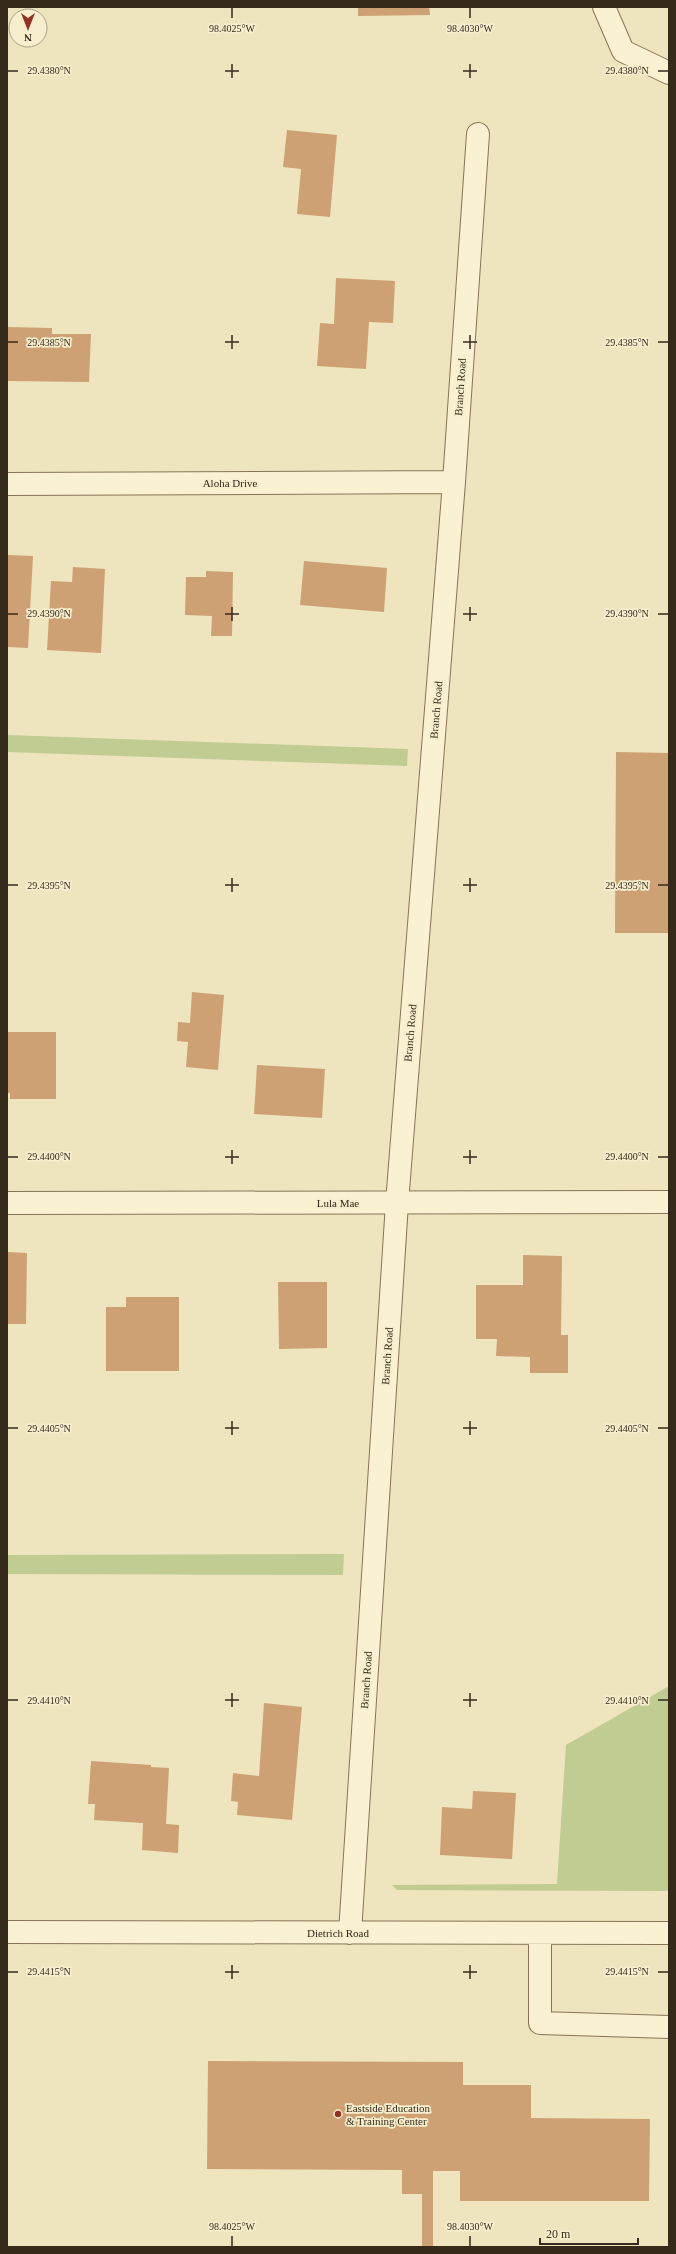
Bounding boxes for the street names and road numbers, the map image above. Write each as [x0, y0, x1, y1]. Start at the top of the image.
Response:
street label: Branch Road [452, 357, 468, 416]
street label: Aloha Drive [203, 477, 257, 489]
street label: Branch Road [428, 680, 445, 739]
street label: Branch Road [402, 1003, 419, 1062]
street label: Lula Mae [317, 1197, 359, 1209]
street label: Branch Road [379, 1326, 395, 1385]
street label: Branch Road [358, 1650, 374, 1709]
street label: Dietrich Road [307, 1927, 370, 1939]

